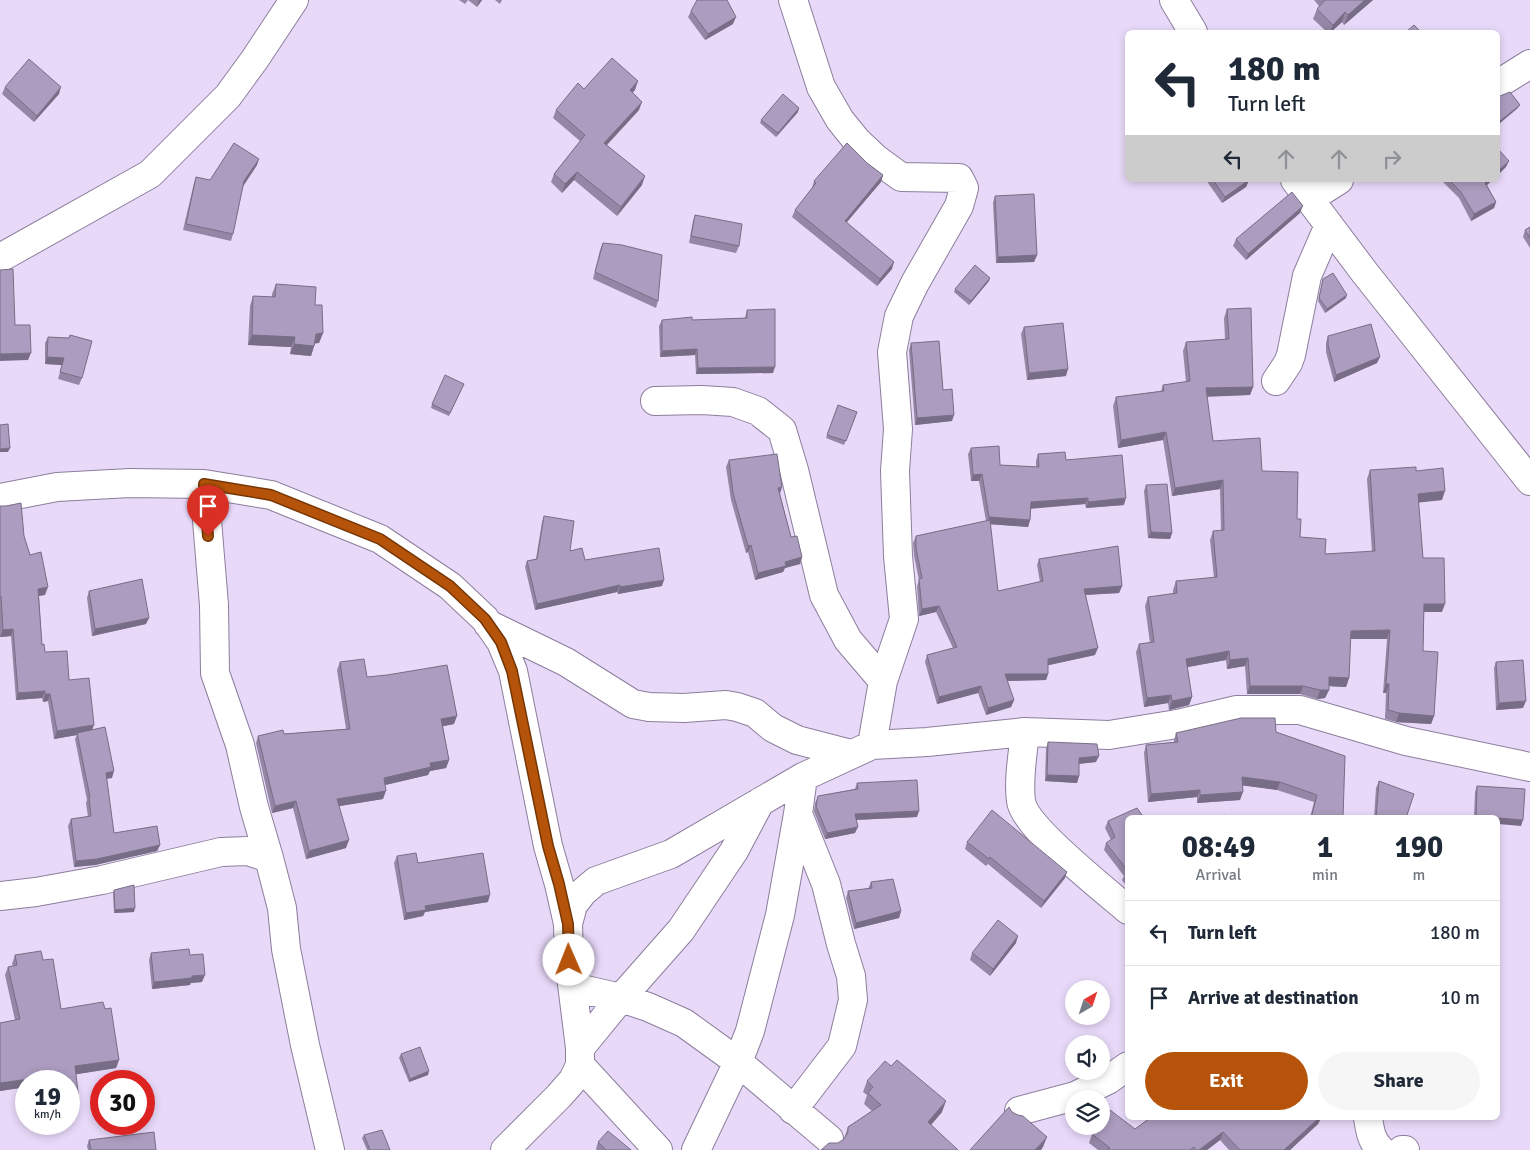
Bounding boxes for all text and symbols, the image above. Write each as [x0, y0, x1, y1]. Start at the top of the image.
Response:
text: 180 m [1228, 47, 1321, 90]
icon: left [1145, 50, 1210, 115]
text: Turn left [1228, 90, 1306, 117]
icon: left [1219, 145, 1247, 173]
icon: ahead [1272, 145, 1300, 173]
icon: ahead [1325, 145, 1353, 173]
icon: right [1378, 145, 1406, 173]
pin [187, 485, 229, 536]
icon: arrive [194, 492, 222, 520]
text: 08:49 [1182, 829, 1255, 866]
text: 1 [1317, 829, 1333, 866]
text: 190 [1395, 829, 1443, 866]
text: Arrival [1195, 865, 1242, 885]
text: min [1312, 865, 1338, 885]
text: m [1413, 865, 1425, 885]
icon: left [1145, 919, 1173, 947]
text: Turn left [1188, 921, 1257, 945]
text: 180 m [1430, 921, 1480, 945]
position arrow [542, 933, 594, 985]
north arrow [1065, 980, 1110, 1025]
map controls [1065, 980, 1110, 1135]
icon: arrive [1145, 984, 1173, 1012]
text: Arrive at destination [1188, 986, 1359, 1010]
text: 10 m [1440, 986, 1480, 1010]
button: sound [1065, 1035, 1110, 1080]
button: Exit [1145, 1052, 1308, 1110]
button: Share [1318, 1052, 1480, 1110]
speed limit sign: 30 [90, 1070, 155, 1135]
text: 19 [34, 1081, 61, 1112]
button: layers [1065, 1090, 1110, 1135]
text: km/h [34, 1107, 61, 1122]

